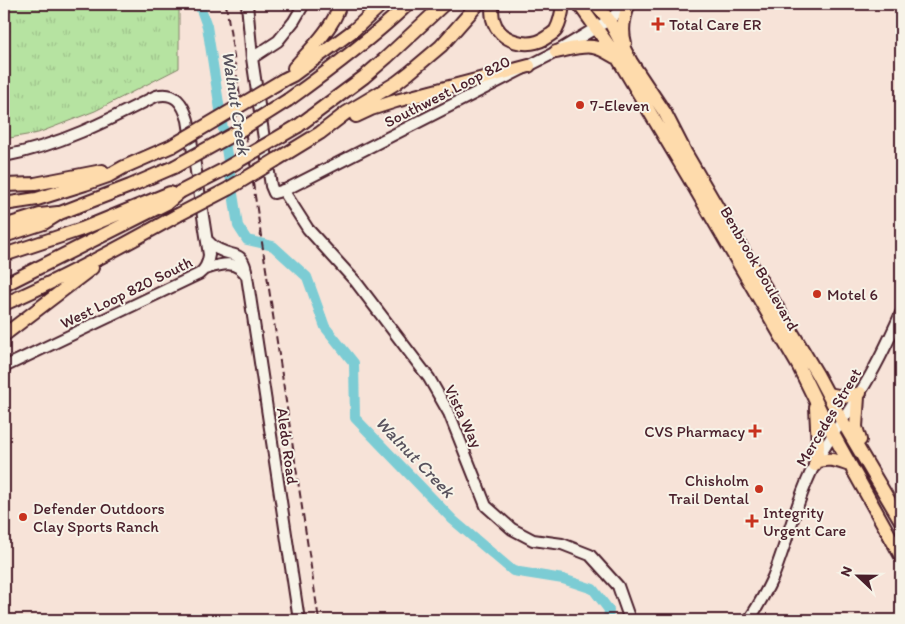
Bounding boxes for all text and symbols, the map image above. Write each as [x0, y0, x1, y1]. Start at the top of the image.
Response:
place label: Total Care ER [669, 15, 762, 34]
marker: Total Care ER [651, 17, 665, 31]
water label: Walnut Creek [217, 50, 255, 158]
street label: Southwest Loop 820 [381, 51, 513, 131]
place label: 7-Eleven [590, 96, 649, 115]
marker: 7-Eleven [574, 99, 586, 111]
street label: Benbrook Boulevard [716, 203, 803, 334]
street label: West Loop 820 South [57, 252, 195, 333]
place label: Motel 6 [827, 285, 878, 304]
marker: Motel 6 [811, 288, 823, 300]
street label: Mercedes Street [792, 365, 865, 470]
street label: Vista Way [441, 382, 487, 451]
street label: Aledo Road [273, 406, 302, 486]
water label: Walnut Creek [371, 412, 460, 504]
place label: CVS Pharmacy [644, 422, 745, 441]
marker: CVS Pharmacy [749, 425, 761, 437]
place label: Chisholm Trail Dental [668, 471, 749, 508]
marker: Chisholm Trail Dental [753, 483, 765, 495]
place label: Defender Outdoors Clay Sports Ranch [33, 499, 165, 536]
place label: Integrity Urgent Care [763, 503, 847, 540]
marker: Defender Outdoors Clay Sports Ranch [17, 511, 29, 523]
marker: Integrity Urgent Care [745, 514, 759, 528]
north arrow [832, 552, 882, 602]
text: N [837, 564, 856, 579]

